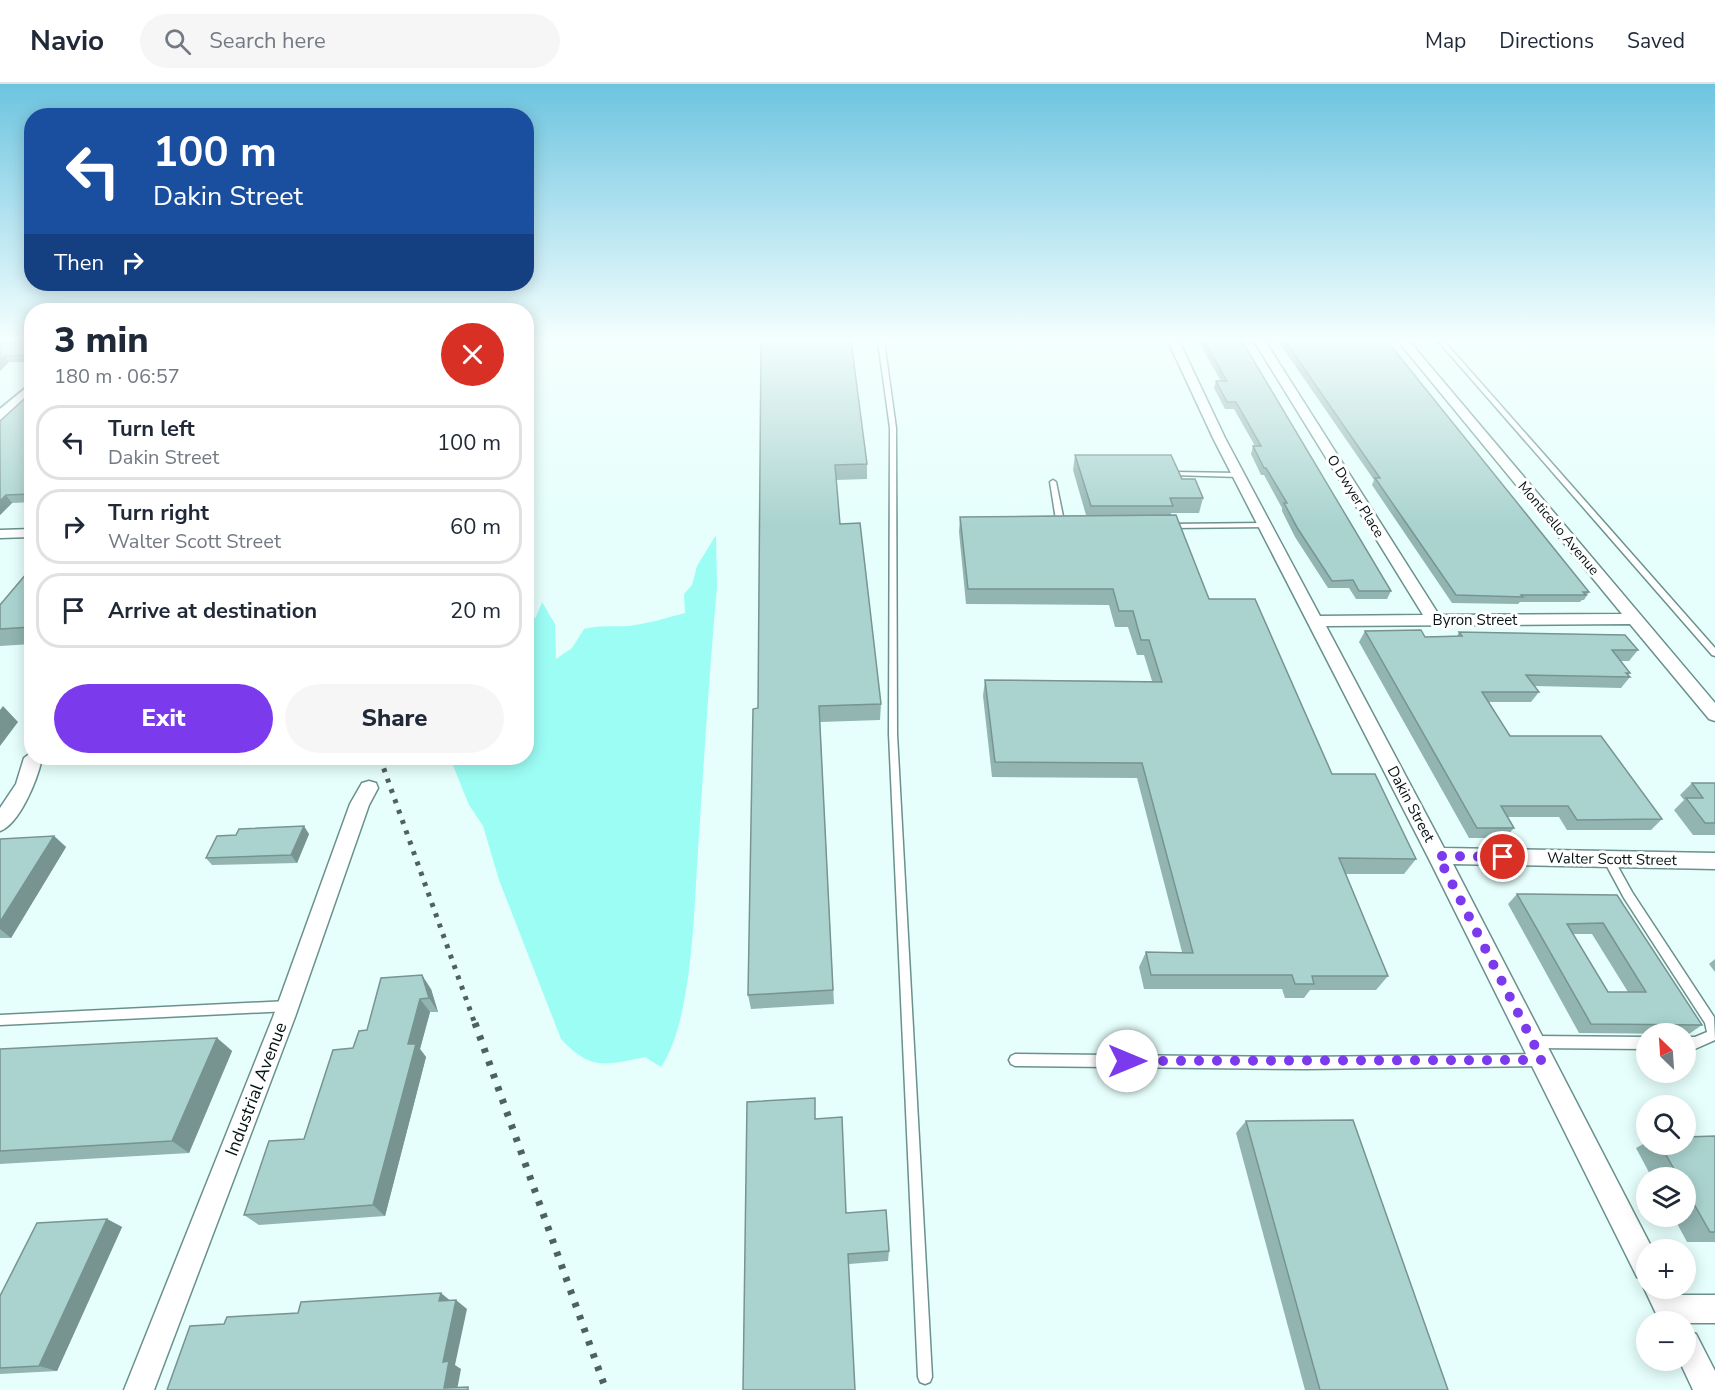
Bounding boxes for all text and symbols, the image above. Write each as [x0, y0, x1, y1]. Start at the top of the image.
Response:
search box [140, 14, 560, 68]
text: Navio [30, 22, 104, 60]
icon: search [161, 25, 194, 58]
text: Search here [209, 26, 326, 56]
text: Map [1425, 27, 1466, 55]
text: Directions [1499, 27, 1594, 55]
text: Saved [1627, 27, 1685, 55]
text: 100 m [153, 124, 277, 181]
icon: left [54, 132, 132, 210]
text: Dakin Street [153, 178, 303, 215]
icon: right [116, 246, 149, 279]
text: Then [54, 248, 104, 278]
text: 3 min [54, 316, 149, 365]
button: close [441, 323, 504, 386]
text: 180 m · 06:57 [54, 363, 180, 390]
text: Turn left [108, 414, 195, 444]
icon: left [57, 426, 90, 459]
text: 100 m [437, 428, 501, 458]
text: Dakin Street [108, 444, 219, 471]
street label: O Dwyer Place [1323, 451, 1389, 541]
street label: Monticello Avenue [1514, 477, 1603, 579]
text: Turn right [108, 498, 209, 528]
icon: right [57, 510, 90, 543]
text: 60 m [450, 512, 501, 542]
text: Walter Scott Street [108, 528, 281, 555]
icon: arrive [57, 594, 90, 627]
text: Arrive at destination [108, 596, 317, 626]
text: 20 m [450, 596, 501, 626]
street label: Byron Street [1433, 610, 1518, 630]
button: Exit [54, 684, 273, 753]
button: Share [285, 684, 504, 753]
street label: Dakin Street [1383, 762, 1440, 846]
pin [1477, 831, 1528, 882]
icon: arrive [1486, 840, 1519, 873]
street label: Walter Scott Street [1547, 848, 1678, 870]
street label: Industrial Avenue [219, 1019, 293, 1159]
north arrow [1636, 1023, 1696, 1083]
map controls [1636, 1023, 1696, 1371]
position arrow [1095, 1029, 1159, 1093]
button: search [1636, 1095, 1696, 1155]
button: layers [1636, 1167, 1696, 1227]
button: + [1636, 1239, 1696, 1299]
button: − [1636, 1311, 1696, 1371]

